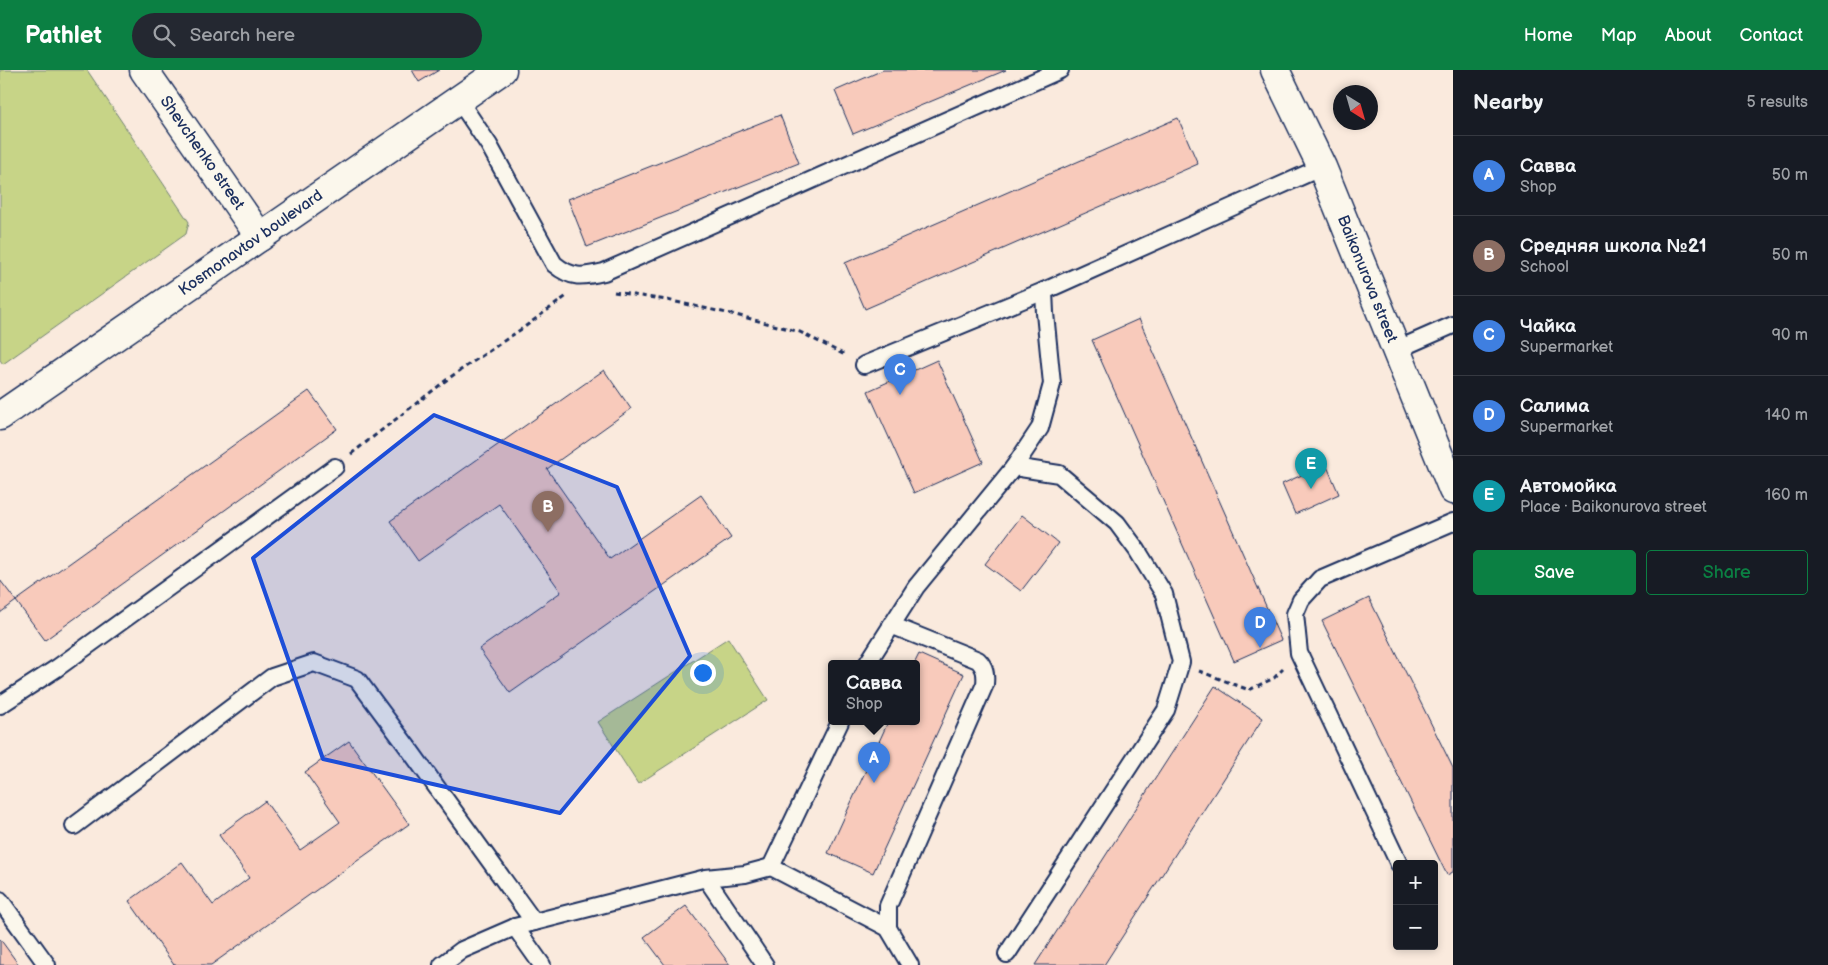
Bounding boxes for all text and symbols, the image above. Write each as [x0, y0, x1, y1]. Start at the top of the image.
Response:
search box [132, 13, 482, 58]
text: Pathlet [25, 21, 102, 50]
icon: search [150, 21, 178, 49]
text: Search here [190, 24, 295, 47]
text: Home [1524, 25, 1573, 46]
text: Map [1601, 25, 1637, 46]
text: About [1665, 25, 1712, 46]
text: Contact [1740, 25, 1803, 46]
north arrow [1333, 85, 1378, 130]
text: Nearby [1473, 90, 1543, 115]
street label: Shevchenko street [156, 92, 248, 214]
text: 5 results [1746, 93, 1808, 112]
text: Савва [1520, 155, 1576, 178]
text: A [1484, 166, 1494, 185]
text: 50 m [1772, 166, 1808, 185]
text: Shop [1520, 178, 1557, 197]
street label: Kosmonavtov boulevard [175, 186, 327, 300]
street label: Baikonurova street [1333, 212, 1401, 346]
text: Средняя школа №21 [1520, 235, 1707, 258]
text: B [1483, 246, 1495, 265]
text: 50 m [1772, 246, 1808, 265]
text: School [1520, 258, 1569, 277]
text: Чайка [1520, 315, 1576, 338]
text: C [1483, 326, 1495, 345]
text: 90 m [1772, 326, 1808, 345]
text: Supermarket [1520, 338, 1613, 357]
pin: C [884, 354, 916, 395]
text: Салима [1520, 395, 1589, 418]
text: D [1483, 406, 1495, 425]
text: 140 m [1765, 406, 1808, 425]
text: Supermarket [1520, 418, 1613, 437]
pin: E [1295, 448, 1327, 489]
text: Автомойка [1520, 475, 1617, 498]
text: E [1484, 486, 1494, 505]
text: 160 m [1765, 486, 1808, 505]
pin: B [532, 491, 564, 532]
text: Place · Baikonurova street [1520, 498, 1707, 517]
button: Save [1473, 550, 1636, 595]
button: Share [1646, 550, 1808, 595]
pin: D [1244, 607, 1276, 648]
your location [690, 660, 716, 686]
popup [828, 660, 920, 725]
text: Савва [846, 672, 902, 695]
text: Shop [846, 695, 883, 714]
pin: A [858, 742, 890, 783]
map controls [1393, 860, 1438, 950]
button: + [1393, 860, 1438, 905]
button: − [1393, 905, 1438, 950]

